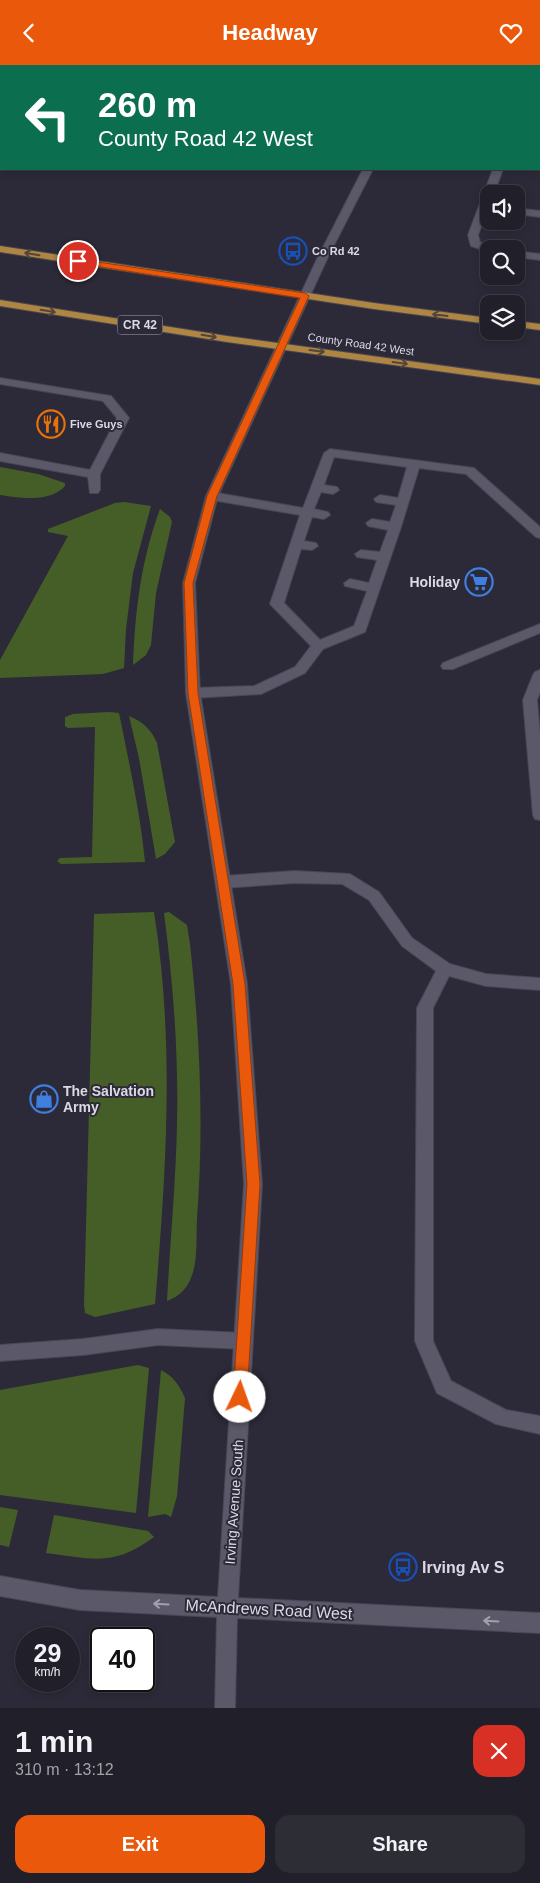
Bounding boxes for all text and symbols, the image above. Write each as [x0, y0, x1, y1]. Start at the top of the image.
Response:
icon: back [15, 19, 43, 47]
icon: heart [497, 19, 525, 47]
text: Headway [222, 20, 318, 45]
icon: left [15, 85, 80, 150]
text: 260 m [98, 85, 197, 124]
text: County Road 42 West [98, 126, 313, 151]
map controls [480, 185, 525, 340]
button: sound [480, 185, 525, 230]
bus stop icon: Co Rd 42 [278, 236, 308, 266]
pin [57, 240, 99, 282]
button: search [480, 240, 525, 285]
place label: Co Rd 42 [312, 245, 360, 257]
icon: arrive [64, 247, 92, 275]
one-way arrow [24, 249, 40, 259]
button: layers [480, 295, 525, 340]
one-way arrow [40, 306, 56, 316]
one-way arrow [433, 310, 449, 320]
road number: CR 42 [118, 315, 162, 335]
one-way arrow [200, 331, 216, 341]
street label: County Road 42 West [307, 331, 415, 357]
one-way arrow [308, 346, 324, 356]
one-way arrow [392, 358, 408, 368]
restaurant icon: Five Guys [36, 409, 66, 439]
place label: Five Guys [70, 418, 123, 430]
supermarket icon: Holiday [464, 567, 494, 597]
place label: Holiday [409, 574, 460, 590]
place label: The Salvation Army [63, 1083, 154, 1115]
shop icon: The Salvation Army [29, 1084, 59, 1114]
position arrow [213, 1370, 265, 1422]
street label: Irving Avenue South [222, 1439, 246, 1565]
bus stop icon: Irving Av S [388, 1552, 418, 1582]
place label: Irving Av S [422, 1559, 505, 1576]
street label: McAndrews Road West [185, 1597, 353, 1622]
one-way arrow [153, 1599, 170, 1609]
one-way arrow [484, 1616, 500, 1625]
speed limit sign: 40 [90, 1627, 155, 1692]
text: 29 [34, 1639, 61, 1667]
text: km/h [34, 1665, 61, 1679]
text: 1 min [15, 1725, 93, 1758]
button: close [473, 1725, 525, 1777]
text: 310 m · 13:12 [15, 1761, 114, 1778]
button: Exit [15, 1815, 265, 1873]
button: Share [275, 1815, 525, 1873]

